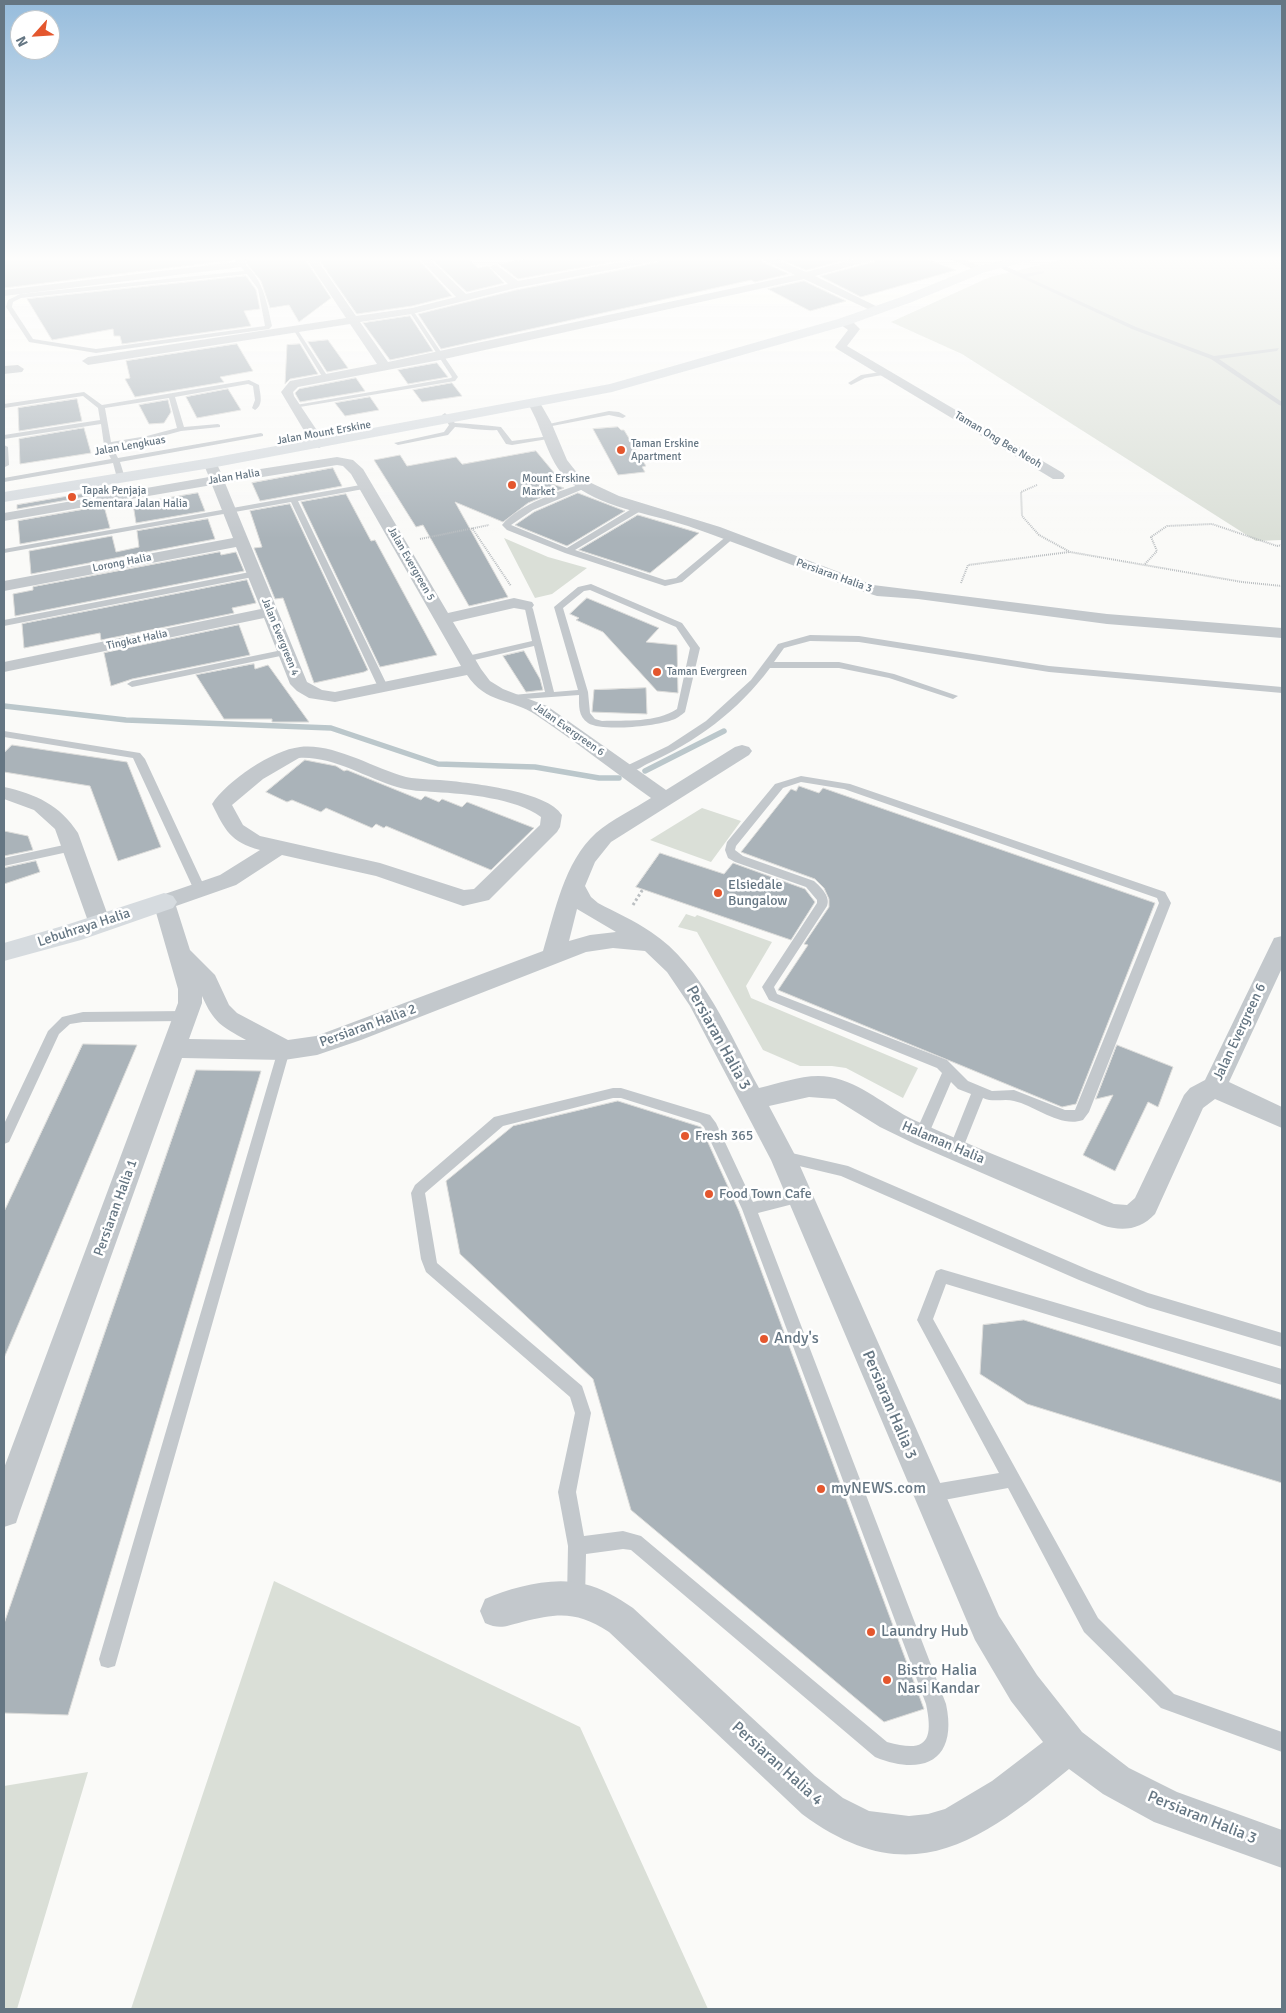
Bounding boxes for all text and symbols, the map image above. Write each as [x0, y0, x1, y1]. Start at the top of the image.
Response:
north arrow [10, 10, 60, 60]
text: N [12, 33, 32, 49]
street label: Taman Ong Bee Neoh [952, 409, 1044, 471]
street label: Jalan Mount Erskine [276, 418, 372, 448]
street label: Jalan Lengkuas [93, 433, 167, 459]
place label: Taman Erskine Apartment [631, 437, 699, 463]
marker: Taman Erskine Apartment [615, 444, 627, 456]
street label: Jalan Halia [207, 466, 261, 488]
place label: Mount Erskine Market [522, 472, 590, 498]
marker: Mount Erskine Market [506, 479, 518, 491]
place label: Tapak Penjaja Sementara Jalan Halia [82, 484, 187, 510]
marker: Tapak Penjaja Sementara Jalan Halia [66, 491, 78, 503]
street label: Jalan Evergreen 5 [385, 525, 437, 603]
street label: Lorong Halia [91, 551, 153, 575]
street label: Persiaran Halia 3 [794, 556, 874, 596]
street label: Jalan Evergreen 4 [258, 596, 302, 678]
street label: Tingkat Halia [105, 627, 169, 653]
place label: Taman Evergreen [667, 665, 747, 679]
marker: Taman Evergreen [651, 666, 663, 678]
street label: Jalan Evergreen 6 [531, 701, 607, 759]
place label: Elsiedale Bungalow [728, 877, 787, 910]
marker: Elsiedale Bungalow [712, 887, 724, 899]
street label: Lebuhraya Halia [35, 905, 133, 951]
street label: Jalan Evergreen 6 [1210, 981, 1270, 1083]
street label: Persiaran Halia 3 [681, 982, 755, 1094]
street label: Persiaran Halia 2 [317, 1001, 419, 1051]
street label: Halaman Halia [899, 1118, 987, 1168]
place label: Fresh 365 [695, 1128, 753, 1144]
marker: Fresh 365 [679, 1130, 691, 1142]
street label: Persiaran Halia 1 [91, 1157, 141, 1259]
place label: Food Town Cafe [719, 1186, 812, 1202]
marker: Food Town Cafe [703, 1188, 715, 1200]
place label: Andy's [774, 1329, 819, 1349]
marker: Andy's [758, 1333, 770, 1345]
street label: Persiaran Halia 3 [857, 1348, 921, 1462]
place label: myNEWS.com [831, 1479, 926, 1499]
marker: myNEWS.com [815, 1483, 827, 1495]
place label: Laundry Hub [881, 1622, 969, 1642]
marker: Laundry Hub [865, 1626, 877, 1638]
place label: Bistro Halia Nasi Kandar [897, 1661, 980, 1699]
marker: Bistro Halia Nasi Kandar [881, 1674, 893, 1686]
street label: Persiaran Halia 4 [727, 1718, 827, 1810]
street label: Persiaran Halia 3 [1144, 1787, 1260, 1849]

